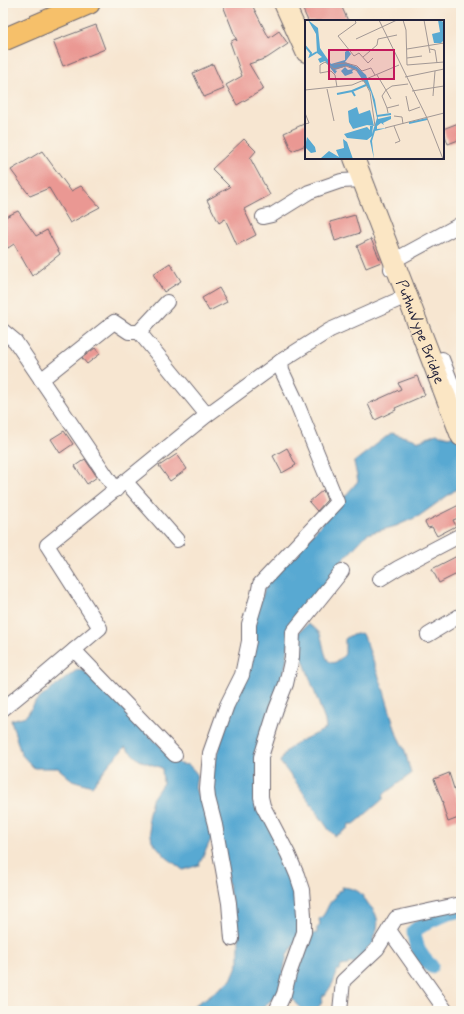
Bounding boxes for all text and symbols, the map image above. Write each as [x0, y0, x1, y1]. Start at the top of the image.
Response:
inset map [305, 20, 444, 159]
street label: PuthuVype Bridge [391, 277, 449, 387]

